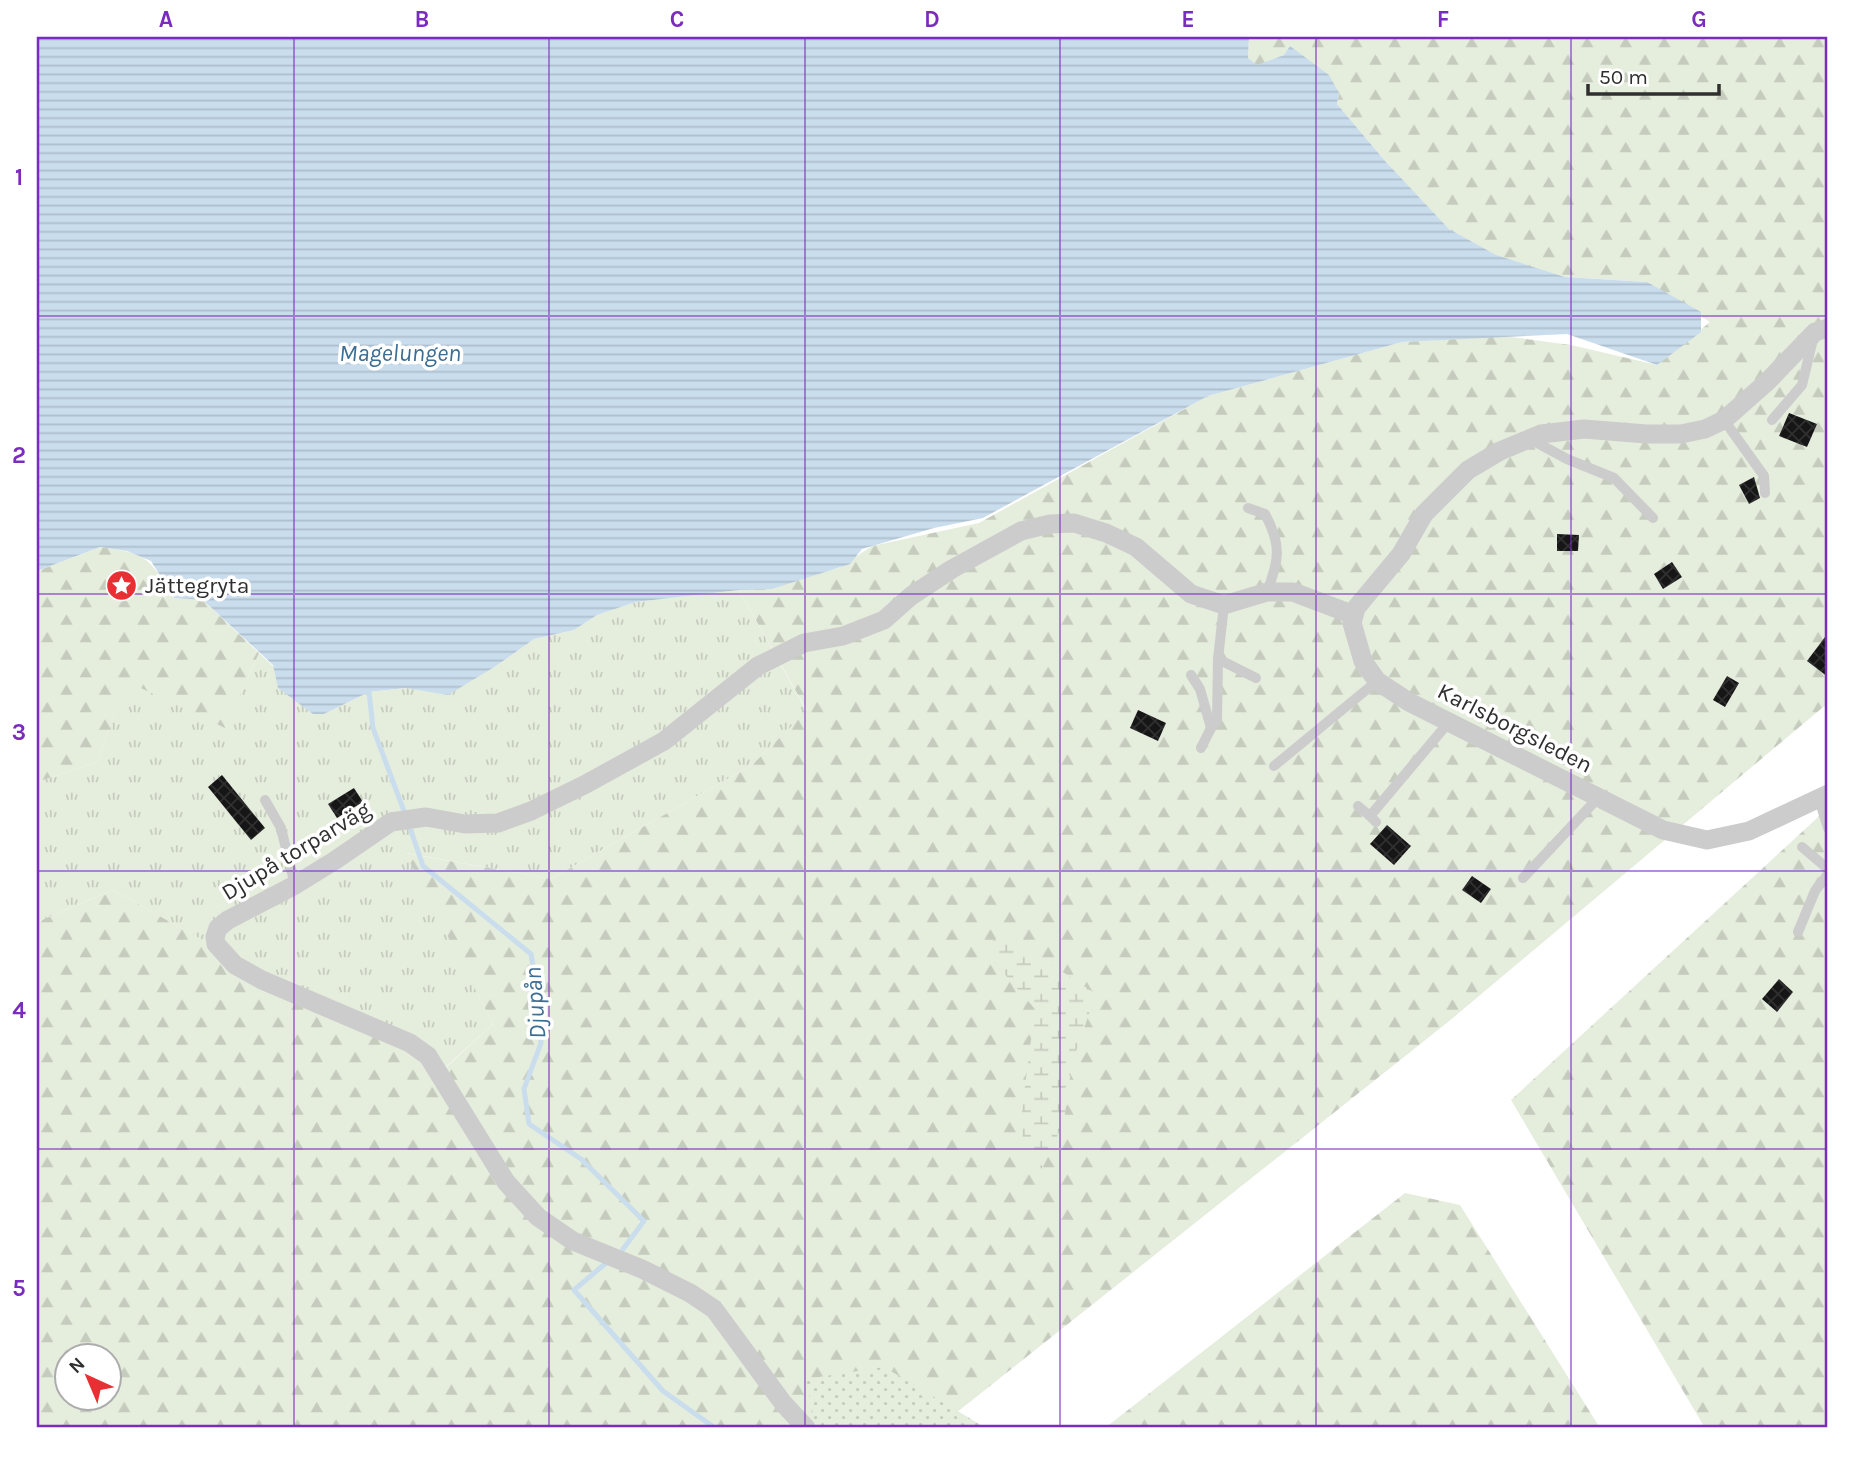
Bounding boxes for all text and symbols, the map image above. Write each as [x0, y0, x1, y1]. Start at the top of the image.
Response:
text: A [159, 6, 173, 33]
text: B [415, 6, 429, 33]
text: C [670, 6, 684, 33]
text: D [924, 6, 940, 33]
text: E [1181, 6, 1195, 33]
text: F [1437, 6, 1449, 33]
text: G [1691, 6, 1707, 33]
scale bar [1588, 52, 1720, 96]
text: 50 m [1599, 65, 1648, 89]
text: 1 [15, 164, 23, 191]
water label: Magelungen [339, 339, 461, 367]
text: 2 [12, 442, 26, 469]
place icon: Jättegryta [105, 568, 139, 602]
place label: Jättegryta [145, 572, 249, 599]
street label: Karlsborgsleden [1433, 677, 1597, 779]
text: 3 [12, 719, 26, 746]
street label: Djupå torparväg [217, 796, 375, 906]
water label: Djupån [519, 966, 551, 1040]
text: 4 [12, 997, 26, 1024]
text: 5 [12, 1275, 26, 1302]
north arrow [52, 1342, 122, 1412]
text: N [64, 1353, 89, 1378]

